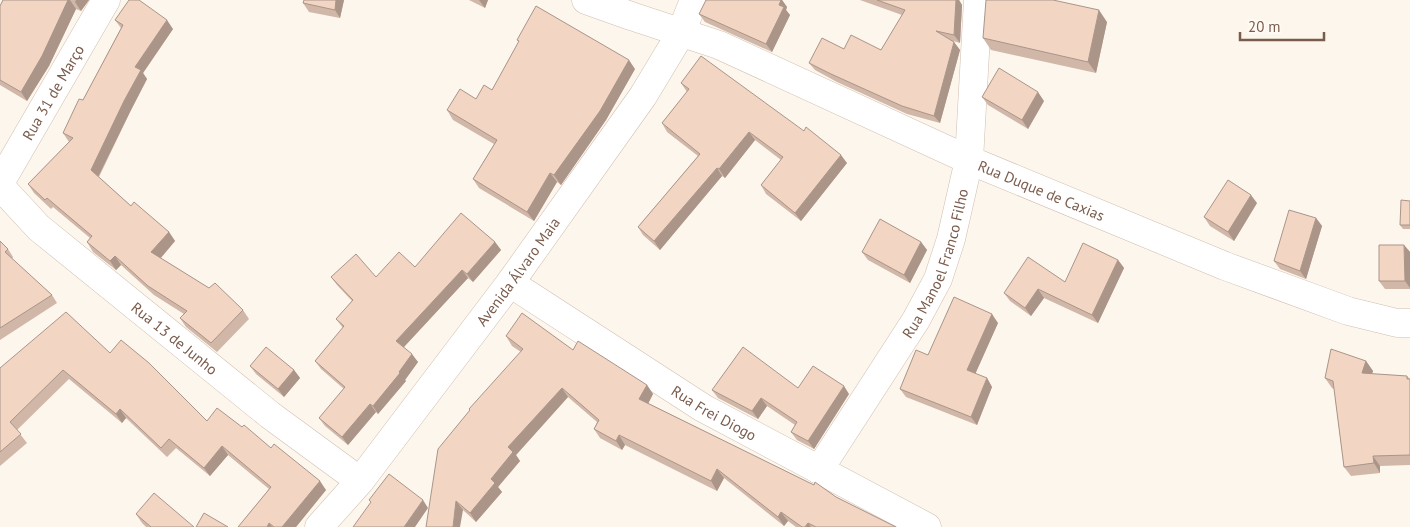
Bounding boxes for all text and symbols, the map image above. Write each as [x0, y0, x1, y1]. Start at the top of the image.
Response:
scale bar [1240, 10, 1324, 42]
text: 20 m [1248, 17, 1281, 36]
street label: Rua 31 de Março [18, 41, 88, 143]
street label: Rua Duque de Caxias [975, 155, 1107, 225]
street label: Rua Manoel Franco Filho [898, 187, 972, 341]
street label: Avenida Álvaro Maia [472, 213, 564, 329]
street label: Rua 13 de Junho [128, 297, 222, 378]
street label: Rua Frei Diogo [668, 381, 760, 444]

